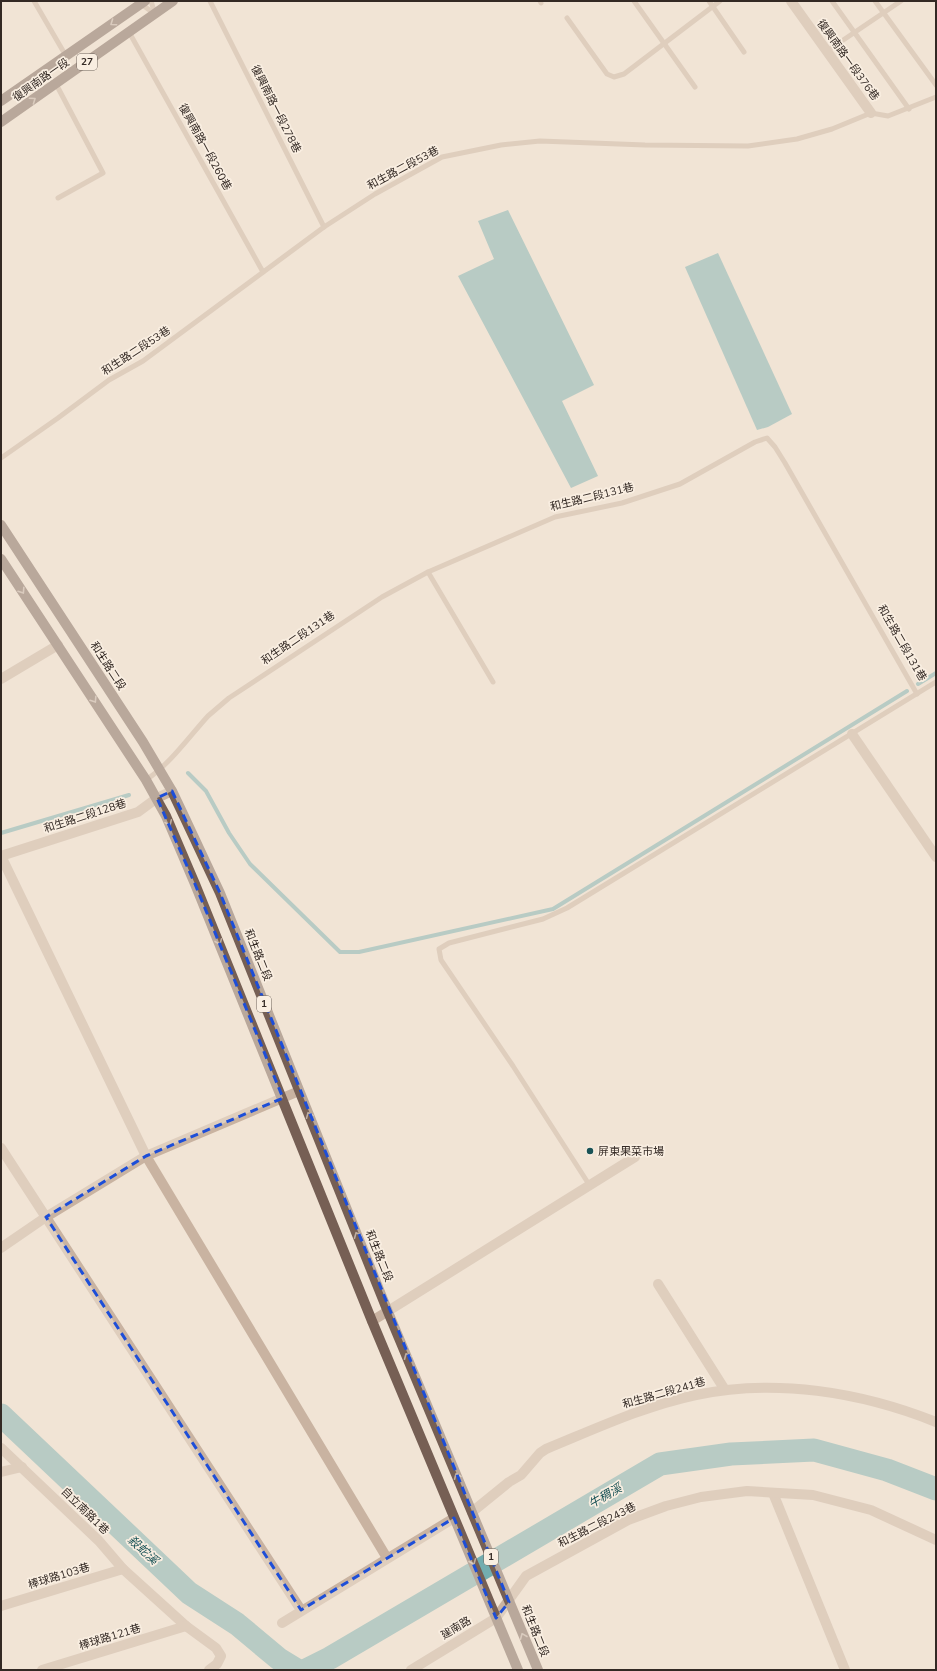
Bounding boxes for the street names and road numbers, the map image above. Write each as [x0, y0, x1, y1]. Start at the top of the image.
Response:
street label: 復興南路一段376巷 [813, 16, 883, 104]
road number: 27 [77, 54, 97, 70]
street label: 復興南路一段 [10, 55, 72, 105]
street label: 復興南路一段278巷 [247, 62, 305, 156]
street label: 復興南路一段260巷 [175, 101, 235, 193]
street label: 和生路二段53巷 [365, 143, 441, 193]
street label: 和生路二段53巷 [99, 323, 173, 379]
street label: 和生路二段131巷 [549, 479, 635, 515]
street label: 和生路二段131巷 [874, 602, 930, 684]
street label: 和生路二段131巷 [258, 608, 338, 668]
street label: 和生路二段 [87, 639, 129, 693]
street label: 和生路二段128巷 [42, 796, 128, 836]
street label: 和生路二段 [241, 927, 275, 983]
road number: 1 [257, 996, 271, 1012]
street label: 和生路二段 [362, 1228, 396, 1284]
street label: 和生路二段241巷 [621, 1374, 707, 1412]
street label: 自立南路1巷 [58, 1484, 112, 1538]
street label: 和生路二段243巷 [555, 1499, 639, 1551]
road number: 1 [484, 1549, 498, 1565]
street label: 棒球路103巷 [26, 1559, 92, 1593]
street label: 和生路二段 [518, 1603, 552, 1659]
street label: 建南路 [438, 1613, 474, 1643]
street label: 棒球路121巷 [77, 1620, 143, 1654]

